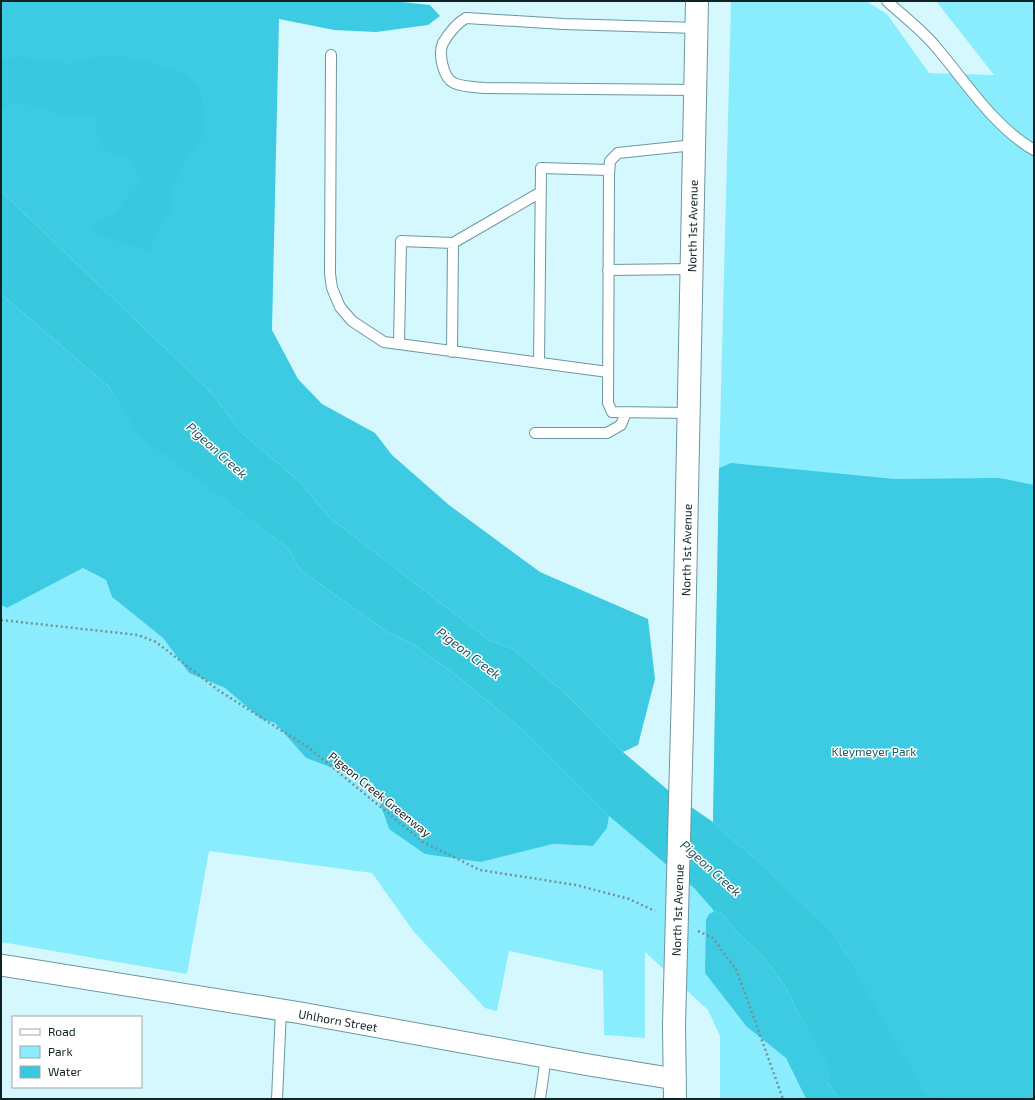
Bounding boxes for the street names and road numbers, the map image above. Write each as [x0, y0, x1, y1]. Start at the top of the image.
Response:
street label: North 1st Avenue [684, 180, 700, 272]
street label: North 1st Avenue [678, 504, 694, 596]
street label: Pigeon Creek Greenway [326, 748, 434, 840]
street label: North 1st Avenue [668, 864, 686, 956]
street label: Uhlhorn Street [297, 1006, 379, 1034]

